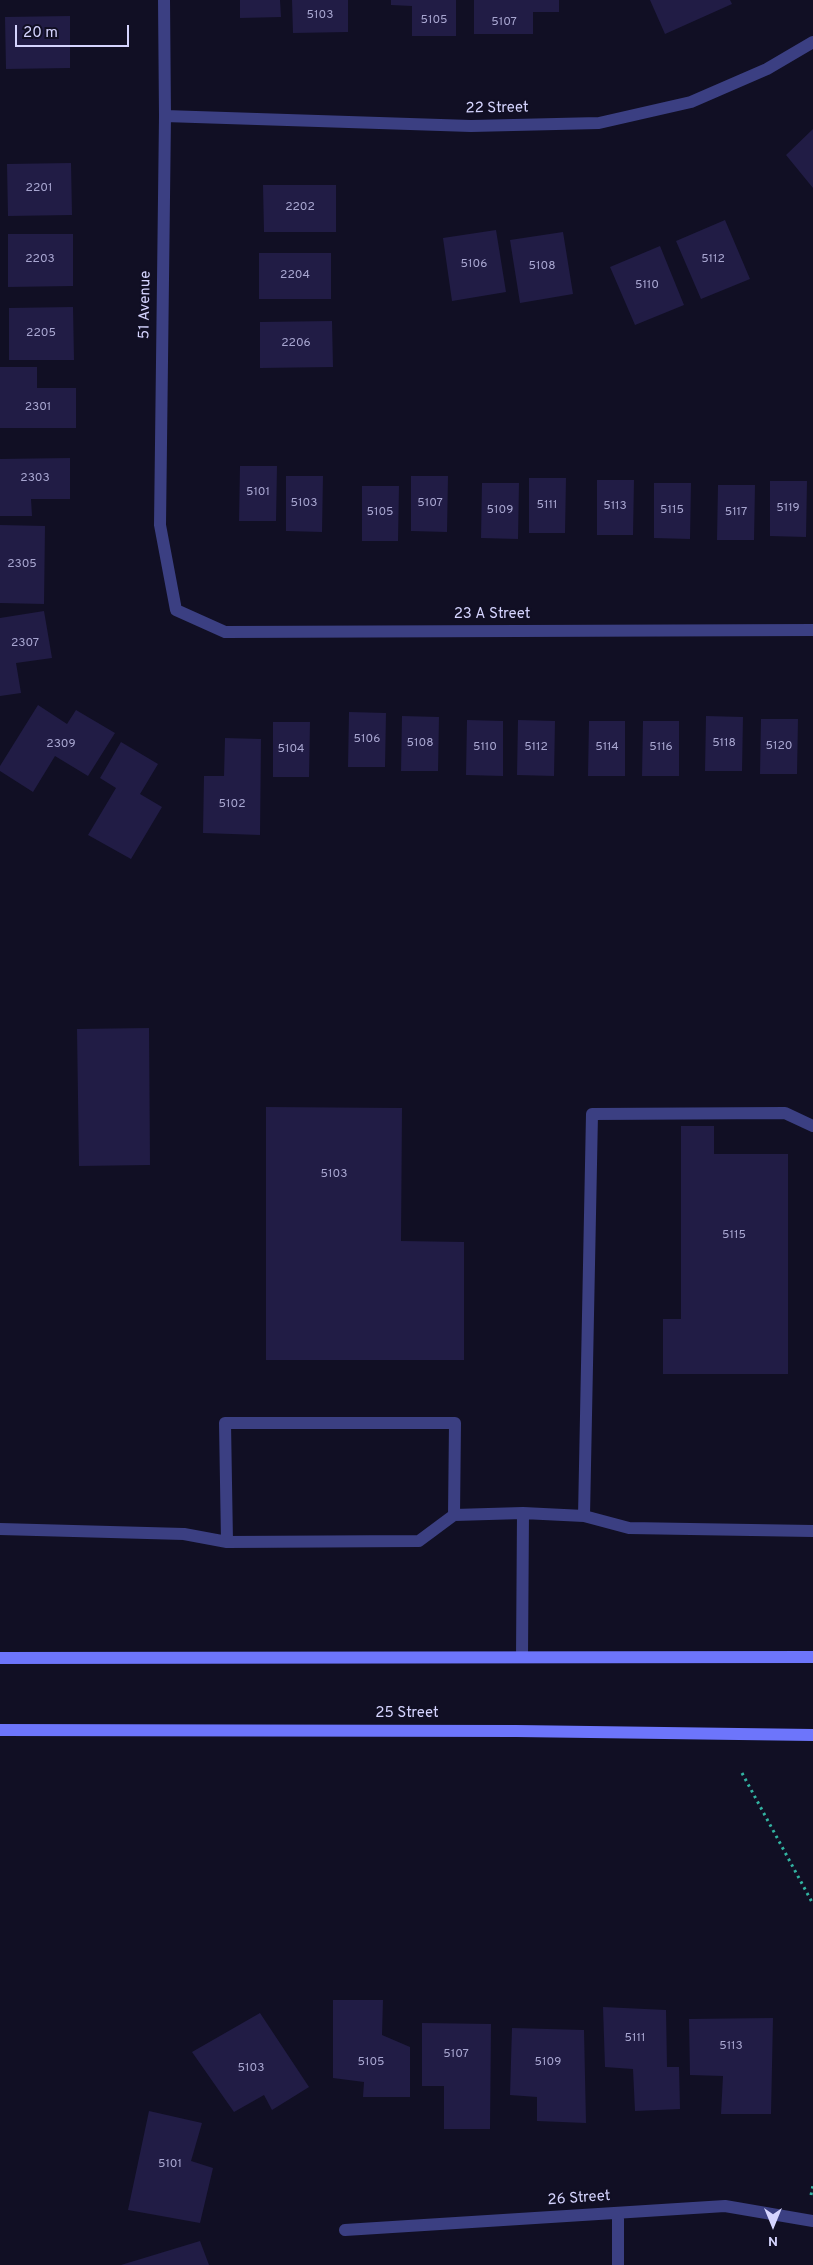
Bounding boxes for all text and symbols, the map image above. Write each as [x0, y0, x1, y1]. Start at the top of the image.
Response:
house number: 5103 [307, 9, 333, 23]
house number: 5105 [420, 14, 448, 28]
scale bar [18, 15, 131, 47]
house number: 5107 [491, 16, 517, 30]
text: 20 m [23, 24, 58, 43]
street label: 22 Street [465, 99, 529, 119]
house number: 2201 [26, 182, 52, 196]
house number: 2202 [285, 201, 315, 215]
house number: 2203 [25, 253, 55, 267]
house number: 5112 [701, 253, 725, 267]
house number: 5106 [461, 258, 487, 272]
house number: 5108 [529, 260, 555, 274]
house number: 2204 [280, 269, 310, 283]
street label: 51 Avenue [136, 271, 156, 339]
house number: 5110 [635, 279, 659, 293]
house number: 2205 [26, 327, 56, 341]
house number: 2206 [281, 337, 311, 351]
house number: 2301 [25, 401, 51, 415]
house number: 2303 [20, 472, 50, 486]
house number: 5101 [246, 486, 270, 500]
house number: 5103 [291, 497, 317, 511]
house number: 5107 [417, 497, 443, 511]
house number: 5111 [537, 499, 557, 513]
house number: 5113 [603, 500, 627, 514]
house number: 5119 [776, 502, 800, 516]
house number: 5109 [487, 504, 513, 518]
house number: 5115 [660, 504, 684, 518]
house number: 5105 [366, 506, 394, 520]
house number: 5117 [725, 506, 747, 520]
house number: 2305 [7, 558, 37, 572]
street label: 23 A Street [454, 606, 530, 624]
house number: 2307 [11, 637, 39, 651]
house number: 5106 [354, 733, 380, 747]
house number: 5108 [407, 737, 433, 751]
house number: 5118 [712, 737, 736, 751]
house number: 2309 [46, 738, 76, 752]
house number: 5120 [766, 740, 792, 754]
house number: 5110 [473, 741, 497, 755]
house number: 5112 [524, 741, 548, 755]
house number: 5114 [595, 741, 619, 755]
house number: 5116 [649, 741, 673, 755]
house number: 5104 [277, 743, 305, 757]
house number: 5102 [219, 798, 245, 812]
house number: 5103 [321, 1168, 347, 1182]
house number: 5115 [722, 1229, 746, 1243]
street label: 25 Street [375, 1705, 439, 1723]
house number: 5111 [625, 2032, 645, 2046]
house number: 5113 [719, 2040, 743, 2054]
house number: 5107 [443, 2048, 469, 2062]
house number: 5105 [357, 2056, 385, 2070]
house number: 5109 [535, 2056, 561, 2070]
house number: 5103 [238, 2062, 264, 2076]
house number: 5101 [158, 2158, 182, 2172]
street label: 26 Street [547, 2188, 611, 2210]
north arrow [748, 2200, 798, 2250]
text: N [768, 2232, 778, 2249]

